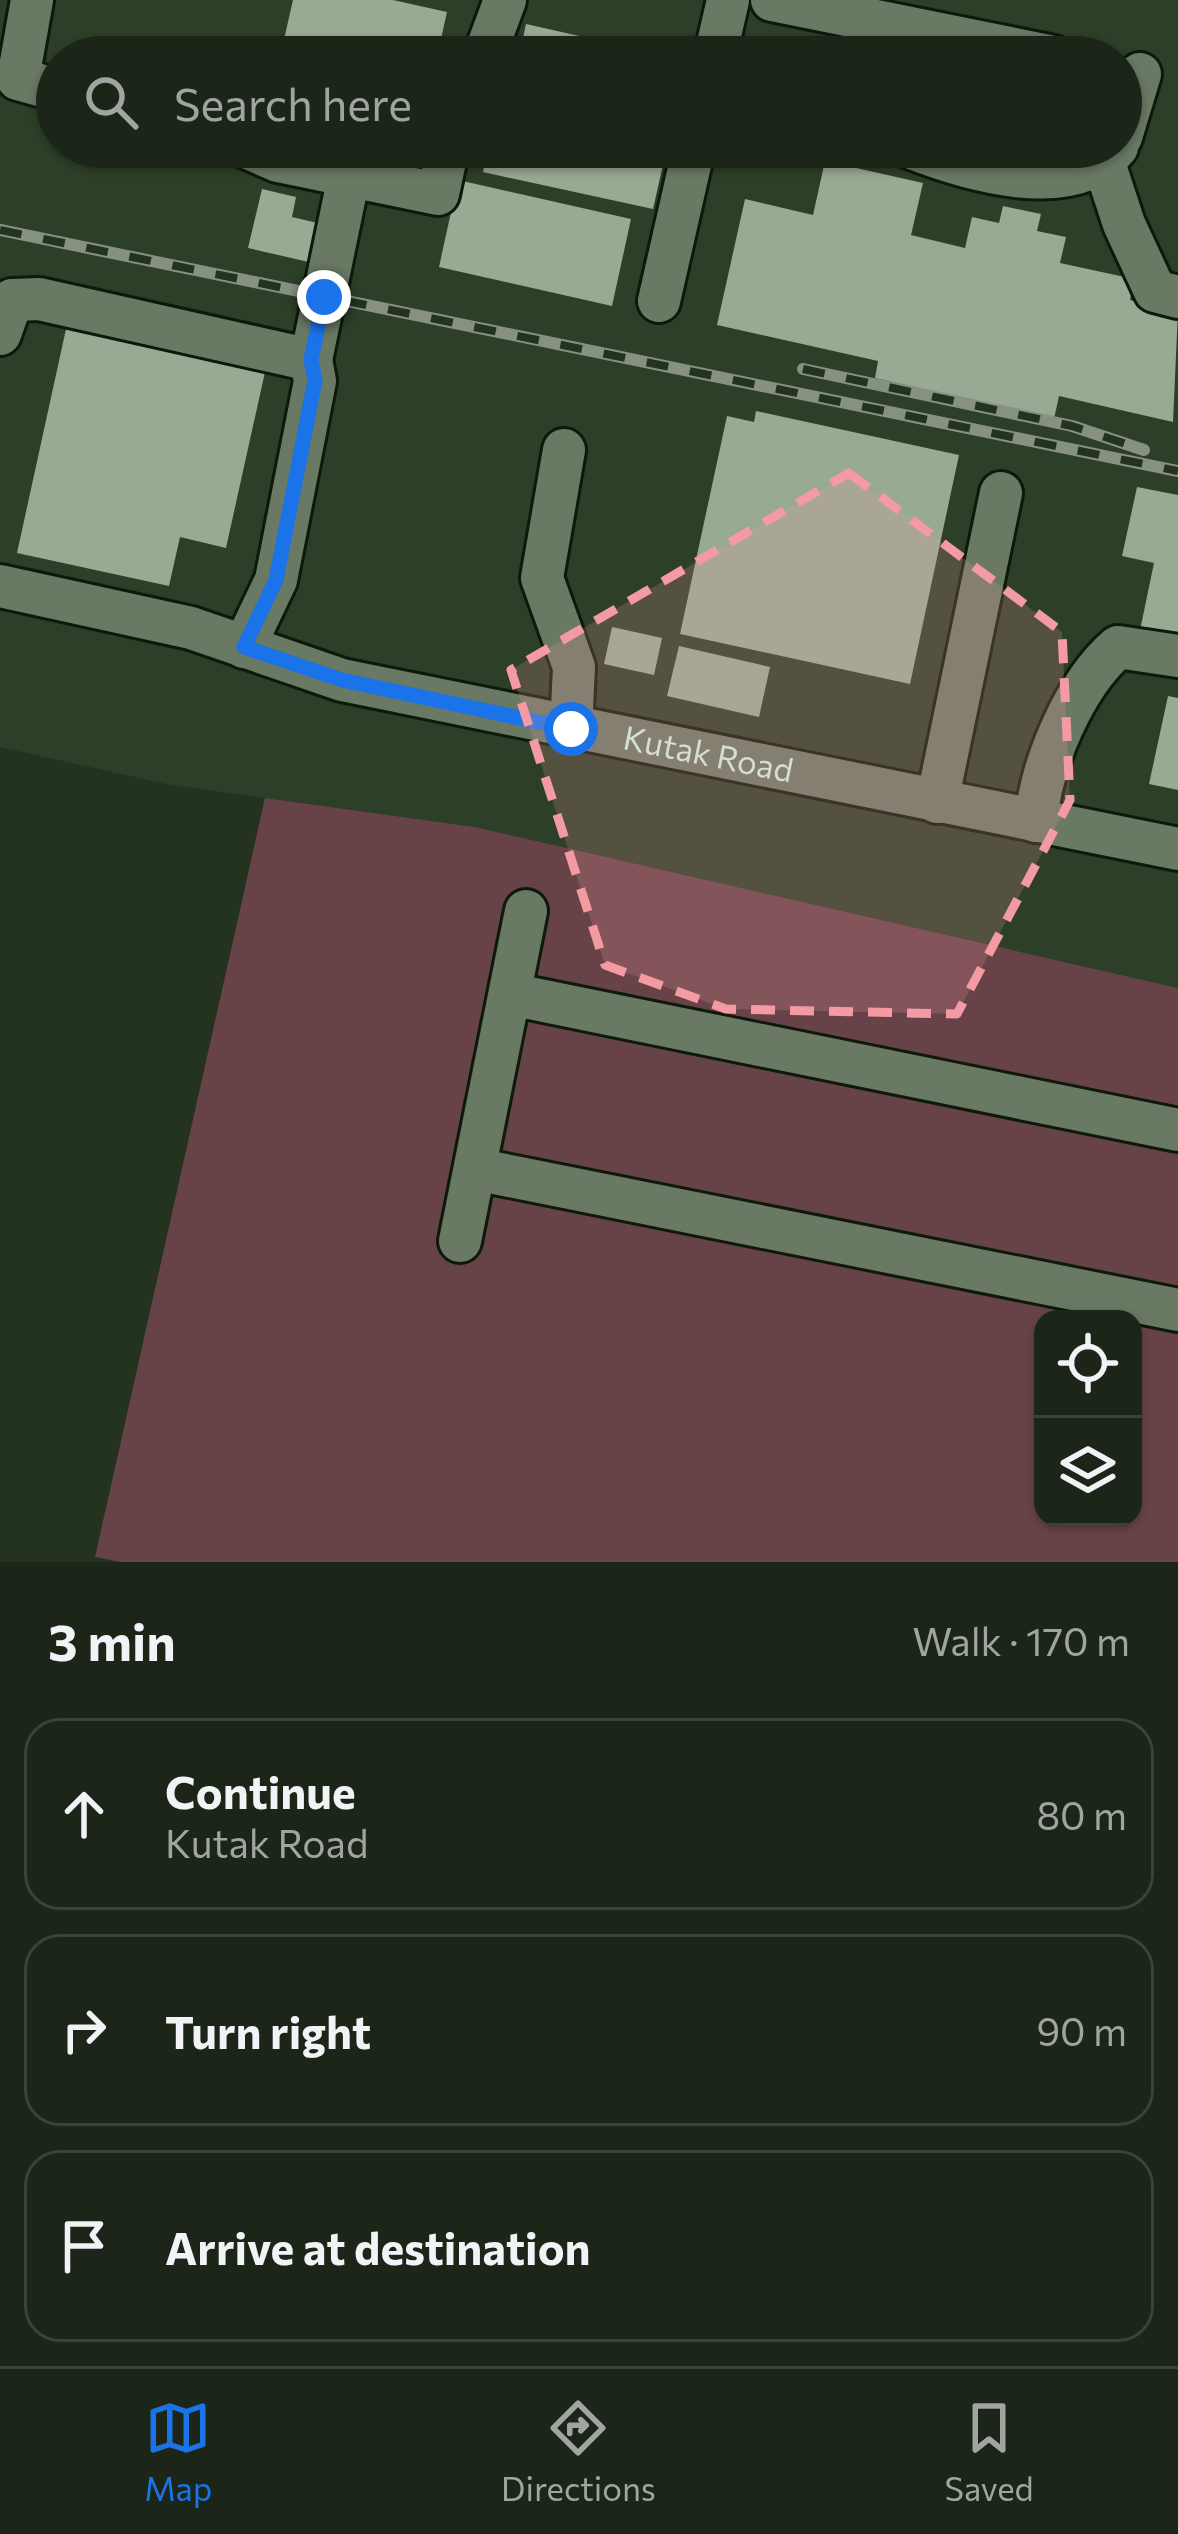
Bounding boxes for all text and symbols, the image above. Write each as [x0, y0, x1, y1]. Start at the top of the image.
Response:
search box [36, 36, 1142, 168]
icon: search [78, 69, 144, 135]
text: Search here [174, 75, 412, 130]
route end [297, 270, 351, 324]
route start [544, 702, 598, 756]
street label: Kutak Road [620, 715, 797, 790]
map controls [1034, 1310, 1142, 1526]
button: locate [1034, 1310, 1142, 1418]
button: layers [1034, 1418, 1142, 1526]
text: 3 min [48, 1609, 176, 1672]
text: Walk · 170 m [913, 1616, 1130, 1664]
text: Continue [165, 1763, 356, 1818]
icon: ahead [51, 1781, 117, 1847]
text: 80 m [1036, 1790, 1127, 1838]
text: Kutak Road [165, 1818, 369, 1866]
icon: right [51, 1997, 117, 2063]
text: Turn right [165, 2003, 371, 2058]
text: 90 m [1036, 2006, 1127, 2054]
icon: arrive [51, 2213, 117, 2279]
text: Arrive at destination [165, 2219, 591, 2274]
tab: Map [144, 2395, 212, 2508]
tab: Directions [501, 2395, 656, 2508]
tab: Saved [945, 2395, 1034, 2508]

